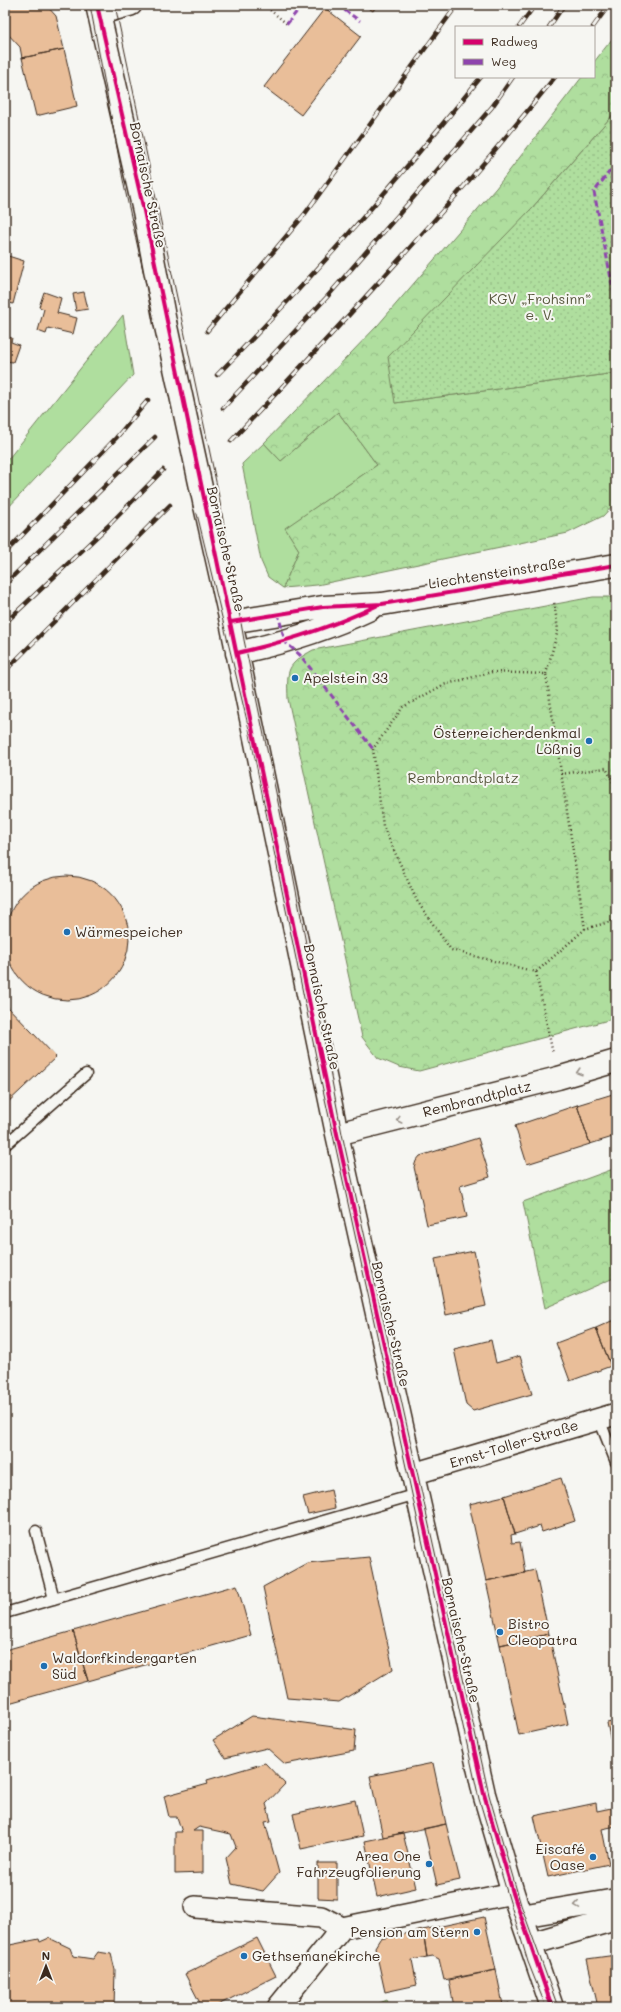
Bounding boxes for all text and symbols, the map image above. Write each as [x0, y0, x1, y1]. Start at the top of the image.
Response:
legend [455, 26, 595, 78]
text: Radweg [491, 33, 538, 49]
text: Weg [491, 53, 516, 69]
street label: Bornaische Straße [126, 120, 171, 250]
park label: KGV „Frohsinn“ e. V. [489, 289, 591, 324]
street label: Bornaische Straße [203, 484, 250, 613]
street label: Liechtensteinstraße [427, 552, 567, 593]
place label: Apelstein 33 [303, 668, 388, 687]
marker: Apelstein 33 [290, 673, 300, 683]
place label: Österreicherdenkmal Lößnig [433, 723, 581, 758]
marker: Österreicherdenkmal Lößnig [584, 736, 594, 746]
park label: Rembrandtplatz [407, 768, 519, 787]
place label: Wärmespeicher [75, 922, 183, 941]
marker: Wärmespeicher [62, 927, 72, 937]
street label: Bornaische Straße [300, 942, 345, 1072]
one-way arrow [575, 1067, 582, 1076]
street label: Rembrandtplatz [421, 1076, 533, 1121]
one-way arrow [395, 1115, 402, 1123]
street label: Bornaische Straße [368, 1259, 415, 1388]
street label: Ernst-Toller-Straße [447, 1415, 581, 1472]
street label: Bornaische Straße [438, 1575, 485, 1704]
place label: Bistro Cleopatra [508, 1614, 578, 1649]
marker: Bistro Cleopatra [495, 1627, 505, 1637]
place label: Waldorfkindergarten Süd [52, 1648, 197, 1683]
marker: Waldorfkindergarten Süd [39, 1661, 49, 1671]
place label: Eiscafé Oase [535, 1839, 585, 1874]
place label: Area One Fahrzeugfolierung [297, 1846, 421, 1881]
marker: Eiscafé Oase [588, 1852, 598, 1862]
marker: Area One Fahrzeugfolierung [424, 1859, 434, 1869]
one-way arrow [574, 1900, 580, 1909]
place label: Pension am Stern [351, 1922, 469, 1941]
marker: Pension am Stern [472, 1927, 482, 1937]
north arrow [26, 1946, 66, 1986]
place label: Gethsemanekirche [252, 1946, 380, 1965]
text: N [42, 1948, 50, 1963]
marker: Gethsemanekirche [239, 1951, 249, 1961]

